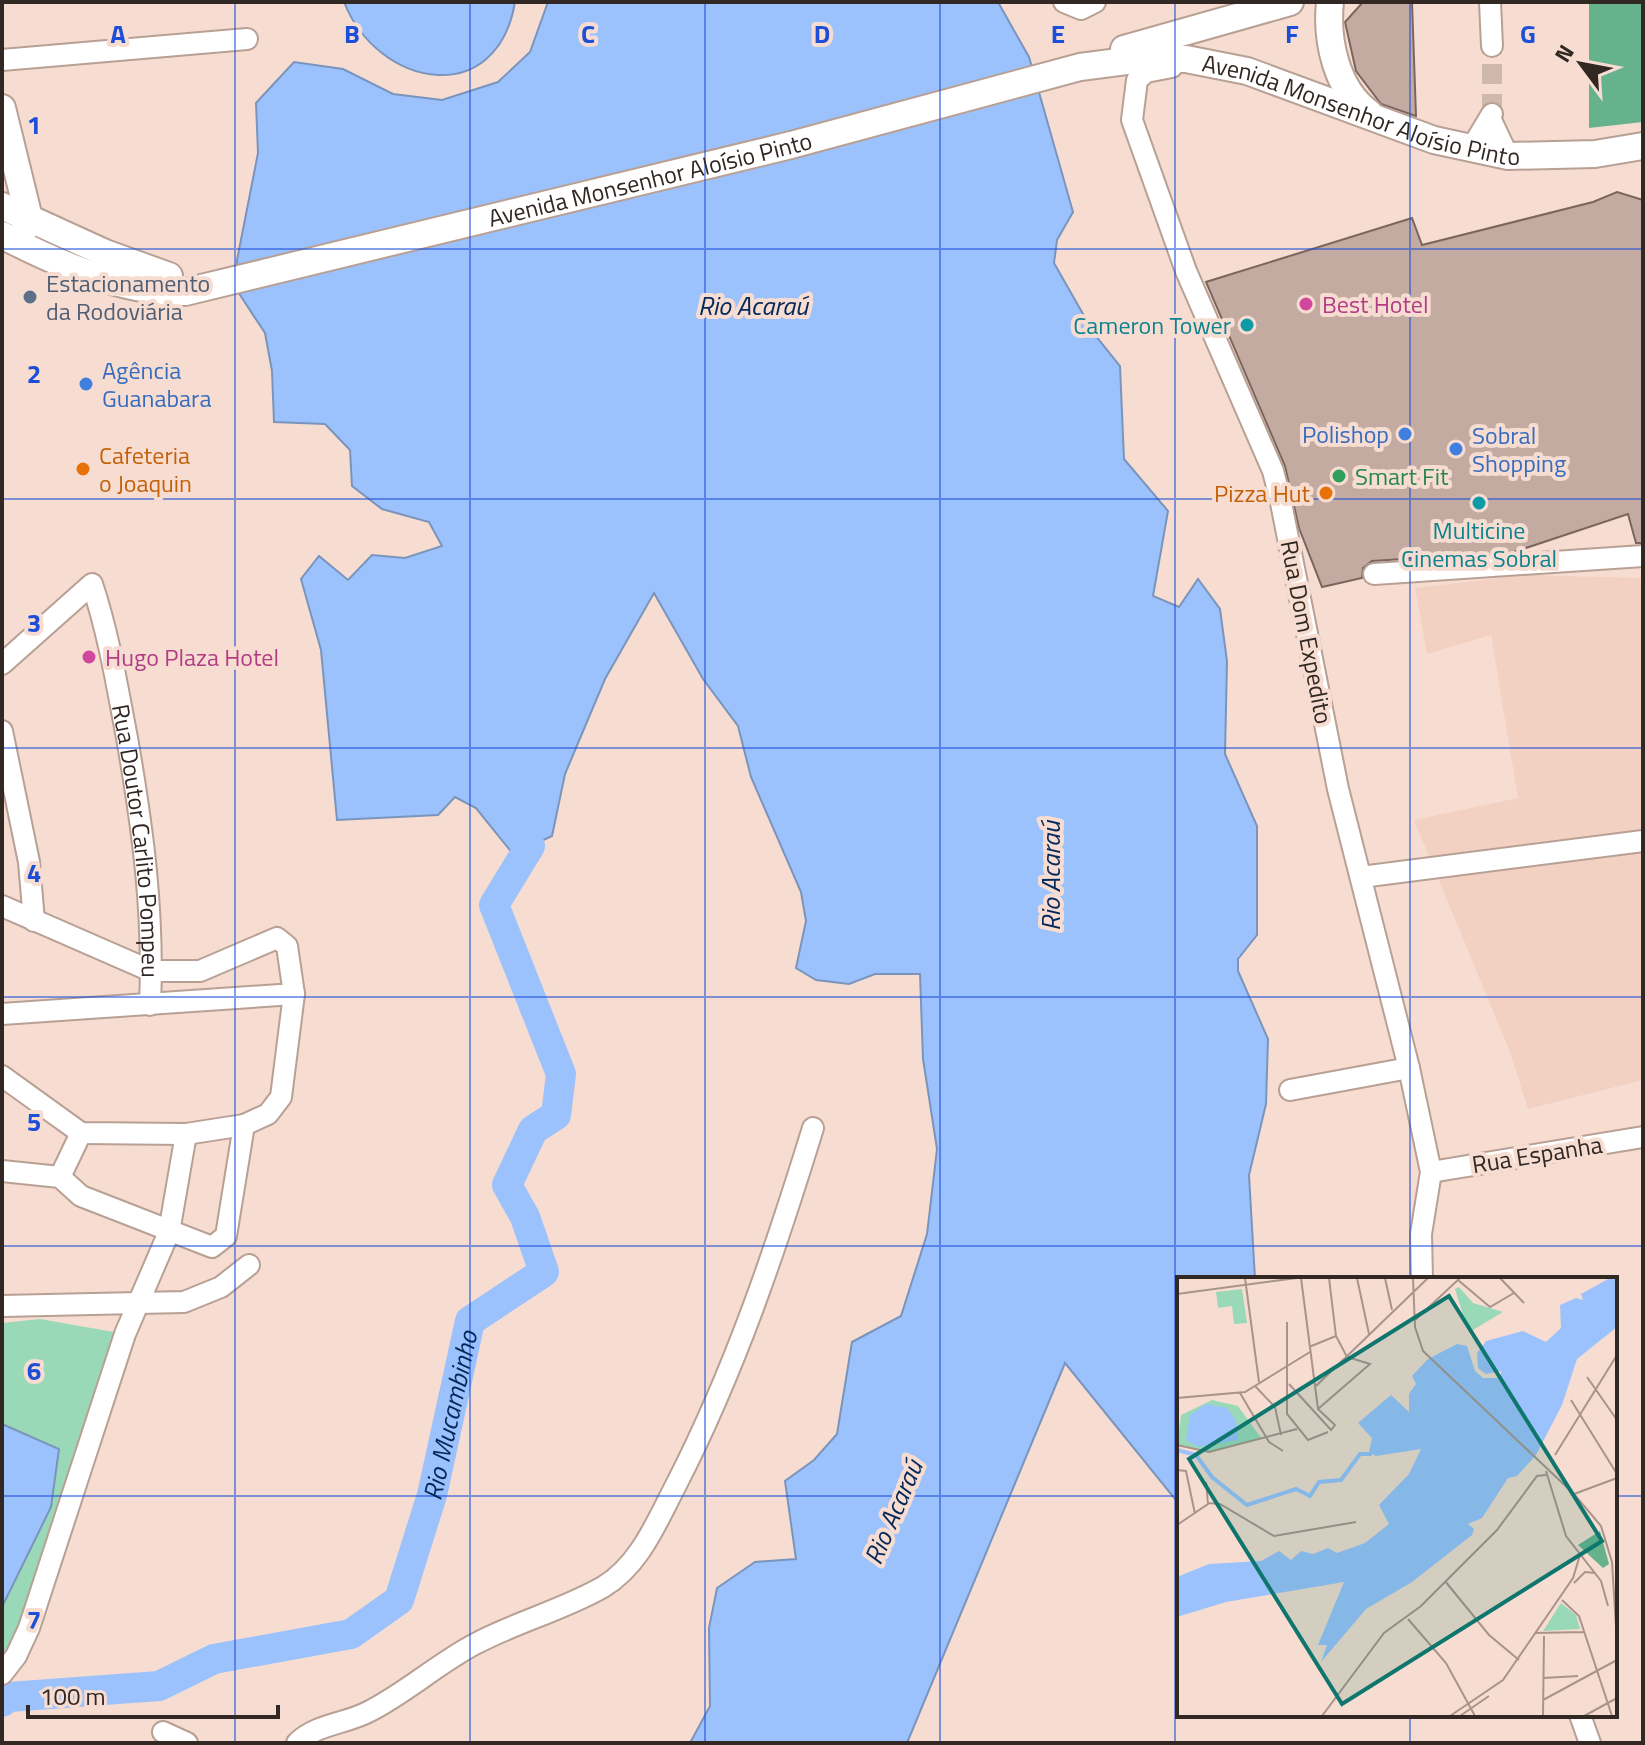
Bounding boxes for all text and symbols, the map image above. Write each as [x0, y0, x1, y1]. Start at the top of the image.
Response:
text: A [110, 14, 126, 53]
text: B [344, 14, 360, 53]
text: C [581, 14, 595, 53]
text: D [814, 14, 830, 53]
text: E [1051, 14, 1065, 53]
text: F [1285, 14, 1299, 53]
text: G [1520, 14, 1536, 53]
north arrow [1541, 24, 1621, 104]
text: N [1546, 38, 1582, 69]
street label: Avenida Monsenhor Aloísio Pinto [1199, 45, 1520, 174]
text: 1 [27, 105, 41, 144]
street label: Avenida Monsenhor Aloísio Pinto [484, 122, 816, 236]
place label: Estacionamento da Rodoviária [46, 265, 210, 329]
water label: Rio Acaraú [698, 286, 810, 325]
place label: Best Hotel [1322, 286, 1429, 322]
marker: Estacionamento da Rodoviária [21, 288, 39, 306]
marker: Best Hotel [1297, 295, 1315, 313]
place label: Cameron Tower [1073, 307, 1231, 343]
marker: Cameron Tower [1238, 316, 1256, 334]
place label: Agência Guanabara [102, 352, 211, 416]
text: 2 [27, 354, 41, 393]
marker: Agência Guanabara [77, 375, 95, 393]
place label: Polishop [1302, 416, 1389, 452]
place label: Sobral Shopping [1472, 417, 1566, 481]
marker: Polishop [1396, 425, 1414, 443]
place label: Cafeteria o Joaquin [99, 437, 192, 501]
marker: Sobral Shopping [1447, 440, 1465, 458]
place label: Smart Fit [1355, 458, 1449, 494]
marker: Cafeteria o Joaquin [74, 460, 92, 478]
marker: Smart Fit [1330, 467, 1348, 485]
place label: Pizza Hut [1214, 475, 1311, 511]
marker: Pizza Hut [1317, 484, 1335, 502]
marker: Multicine Cinemas Sobral [1470, 494, 1488, 512]
place label: Multicine Cinemas Sobral [1401, 512, 1557, 576]
street label: Rua Dom Expedito [1272, 537, 1342, 727]
text: 3 [27, 603, 41, 642]
place label: Hugo Plaza Hotel [105, 639, 279, 675]
marker: Hugo Plaza Hotel [80, 648, 98, 666]
street label: Rua Doutor Carlito Pompeu [103, 701, 169, 978]
water label: Rio Acaraú [1031, 819, 1070, 931]
text: 4 [27, 853, 41, 892]
text: 5 [27, 1102, 41, 1141]
street label: Rua Espanha [1469, 1126, 1605, 1182]
inset map [1177, 1277, 1617, 1717]
water label: Rio Mucambinho [412, 1326, 487, 1504]
text: 6 [27, 1351, 41, 1390]
water label: Rio Acaraú [854, 1452, 933, 1570]
text: 7 [27, 1600, 41, 1639]
scale bar [28, 1669, 278, 1719]
text: 100 m [40, 1678, 106, 1714]

